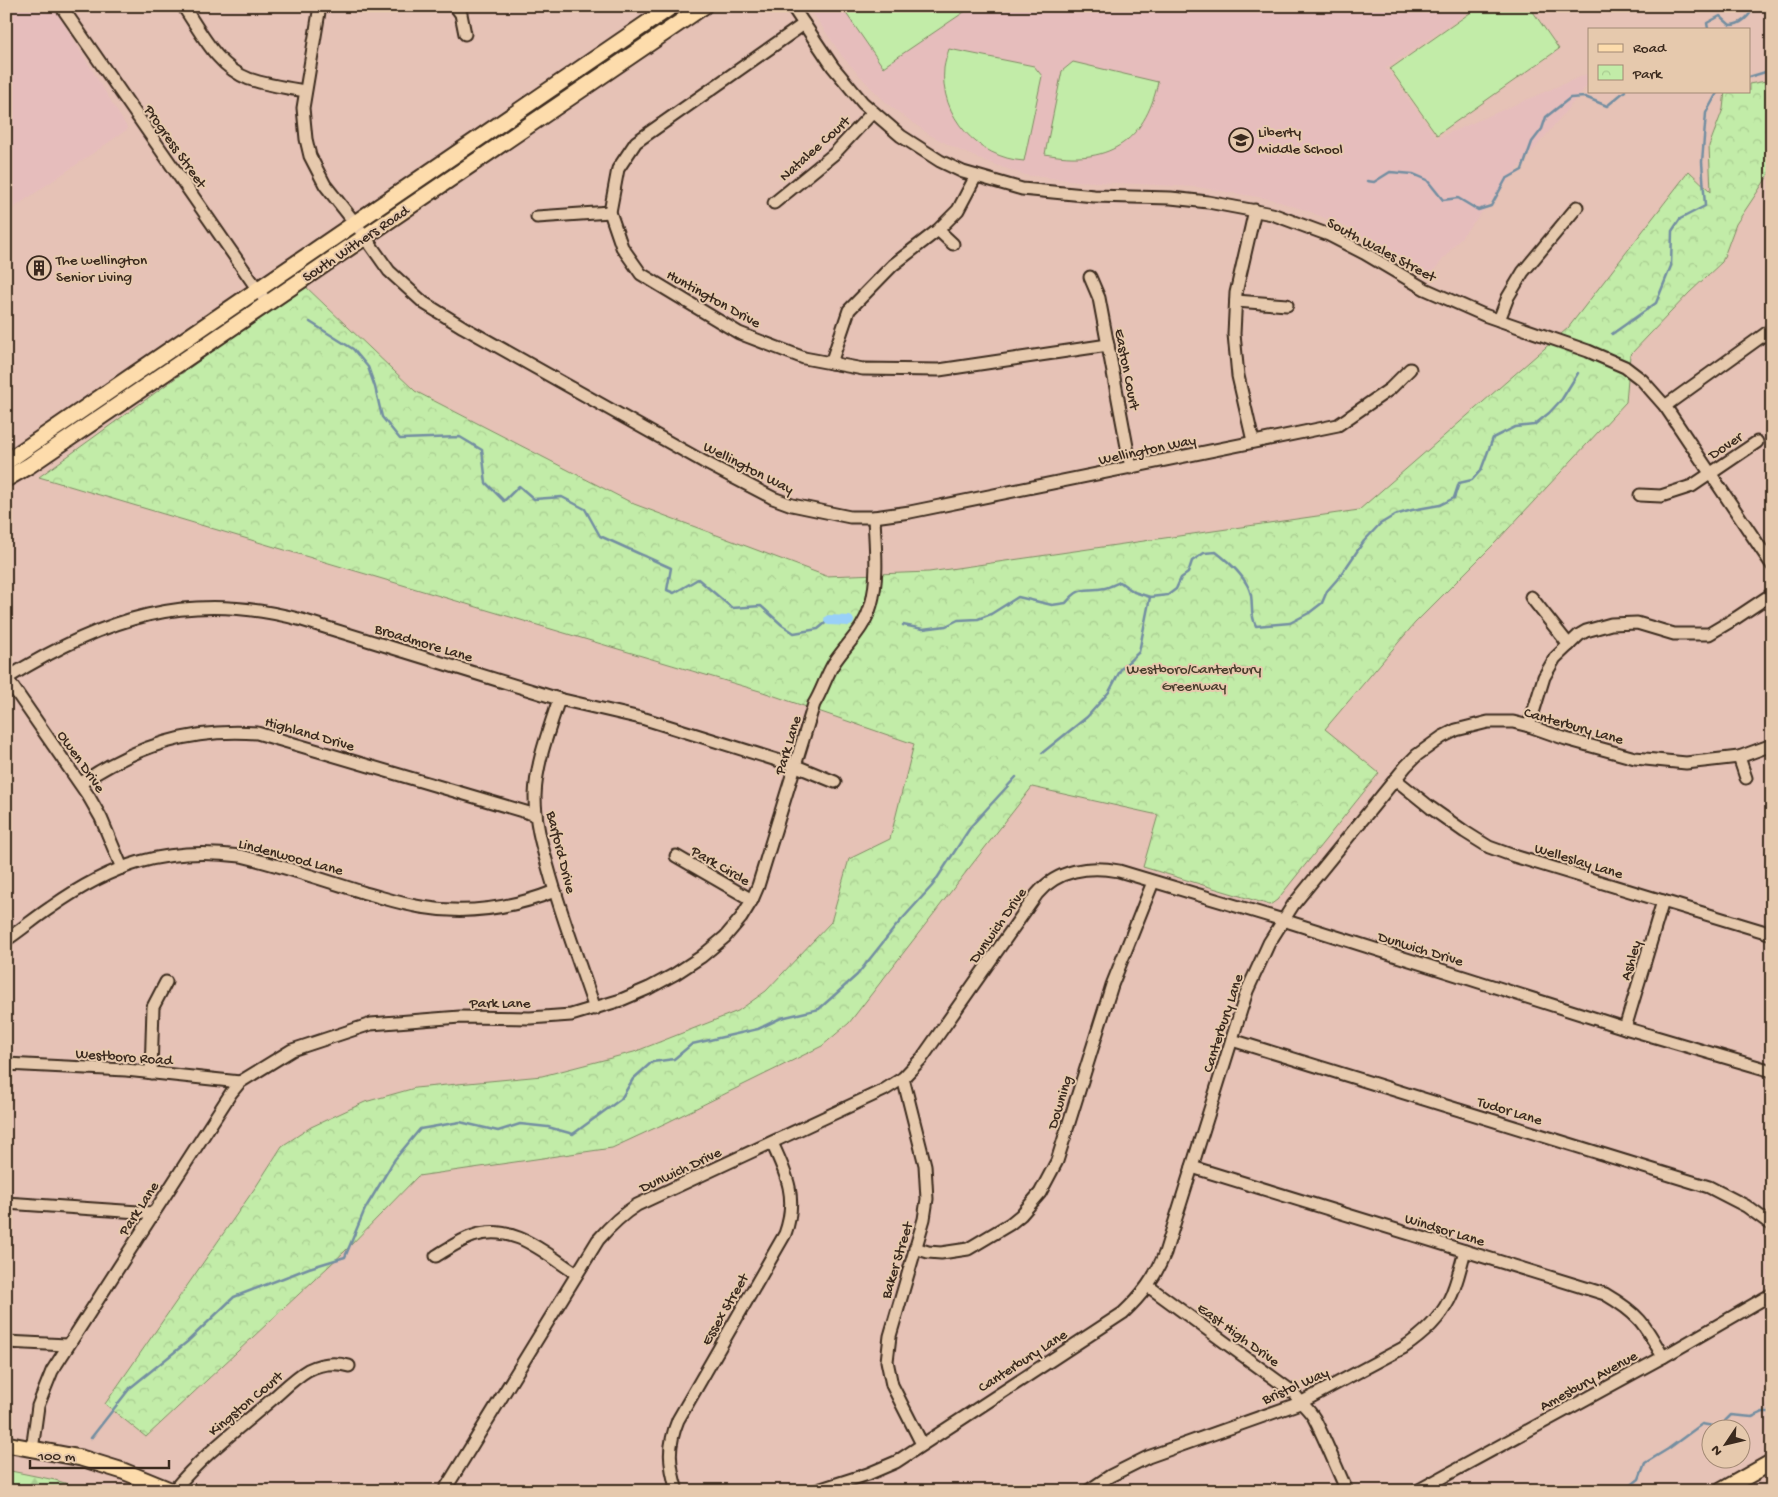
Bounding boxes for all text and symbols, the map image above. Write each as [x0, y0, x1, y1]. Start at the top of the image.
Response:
legend [1588, 28, 1750, 92]
text: Road [1633, 40, 1667, 58]
text: Park [1632, 66, 1663, 84]
street label: Progress Street [138, 101, 211, 194]
street label: Natalee Court [776, 112, 856, 186]
place label: Liberty Middle School [1258, 124, 1343, 159]
school or university icon: Liberty Middle School [1228, 127, 1254, 153]
street label: South Withers Road [299, 202, 414, 287]
street label: South Wales Street [1324, 214, 1440, 288]
place label: The wellington Senior Living [55, 252, 147, 287]
building icon: The wellington Senior Living [26, 255, 52, 281]
street label: Huntington Drive [663, 266, 764, 333]
street label: Easton Court [1109, 327, 1143, 413]
street label: Dover [1705, 428, 1748, 465]
street label: Wellington Way [1097, 432, 1198, 470]
street label: Wellington Way [700, 438, 797, 500]
street label: Broadmore Lane [371, 620, 475, 667]
park label: Westboro/Canterbury Greenway [1127, 661, 1262, 696]
street label: Canterbury Lane [1522, 704, 1626, 750]
street label: Highland Drive [263, 714, 356, 756]
street label: Park Lane [771, 714, 806, 778]
street label: Owen Drive [52, 728, 108, 797]
street label: Barford Drive [541, 809, 579, 896]
street label: Lindenwood Lane [236, 835, 345, 881]
street label: Welleslay Lane [1532, 840, 1625, 884]
street label: Park Circle [686, 842, 753, 891]
street label: Dunwich Drive [965, 885, 1031, 968]
street label: Dunwich Drive [1375, 928, 1465, 971]
street label: Ashley [1617, 938, 1647, 983]
street label: Canterbury Lane [1199, 972, 1248, 1075]
street label: Park Lane [469, 995, 531, 1013]
street label: Westboro Road [75, 1046, 174, 1070]
street label: Downing [1044, 1074, 1078, 1133]
street label: Tudor Lane [1474, 1093, 1544, 1130]
street label: Dunwich Drive [636, 1144, 725, 1198]
street label: Park Lane [115, 1178, 164, 1240]
street label: Windsor Lane [1402, 1210, 1487, 1252]
street label: Baker Street [877, 1218, 919, 1302]
street label: Essex Street [698, 1269, 754, 1349]
street label: East High Drive [1193, 1300, 1283, 1372]
street label: Canterbury Lane [975, 1326, 1071, 1397]
street label: Amesbury Avenue [1537, 1347, 1641, 1416]
street label: Bristol Way [1259, 1364, 1332, 1410]
street label: Kingston Court [205, 1367, 289, 1441]
north arrow [1700, 1420, 1750, 1470]
scale bar [30, 1437, 169, 1469]
text: N [1708, 1441, 1727, 1459]
text: 100 m [37, 1448, 76, 1466]

